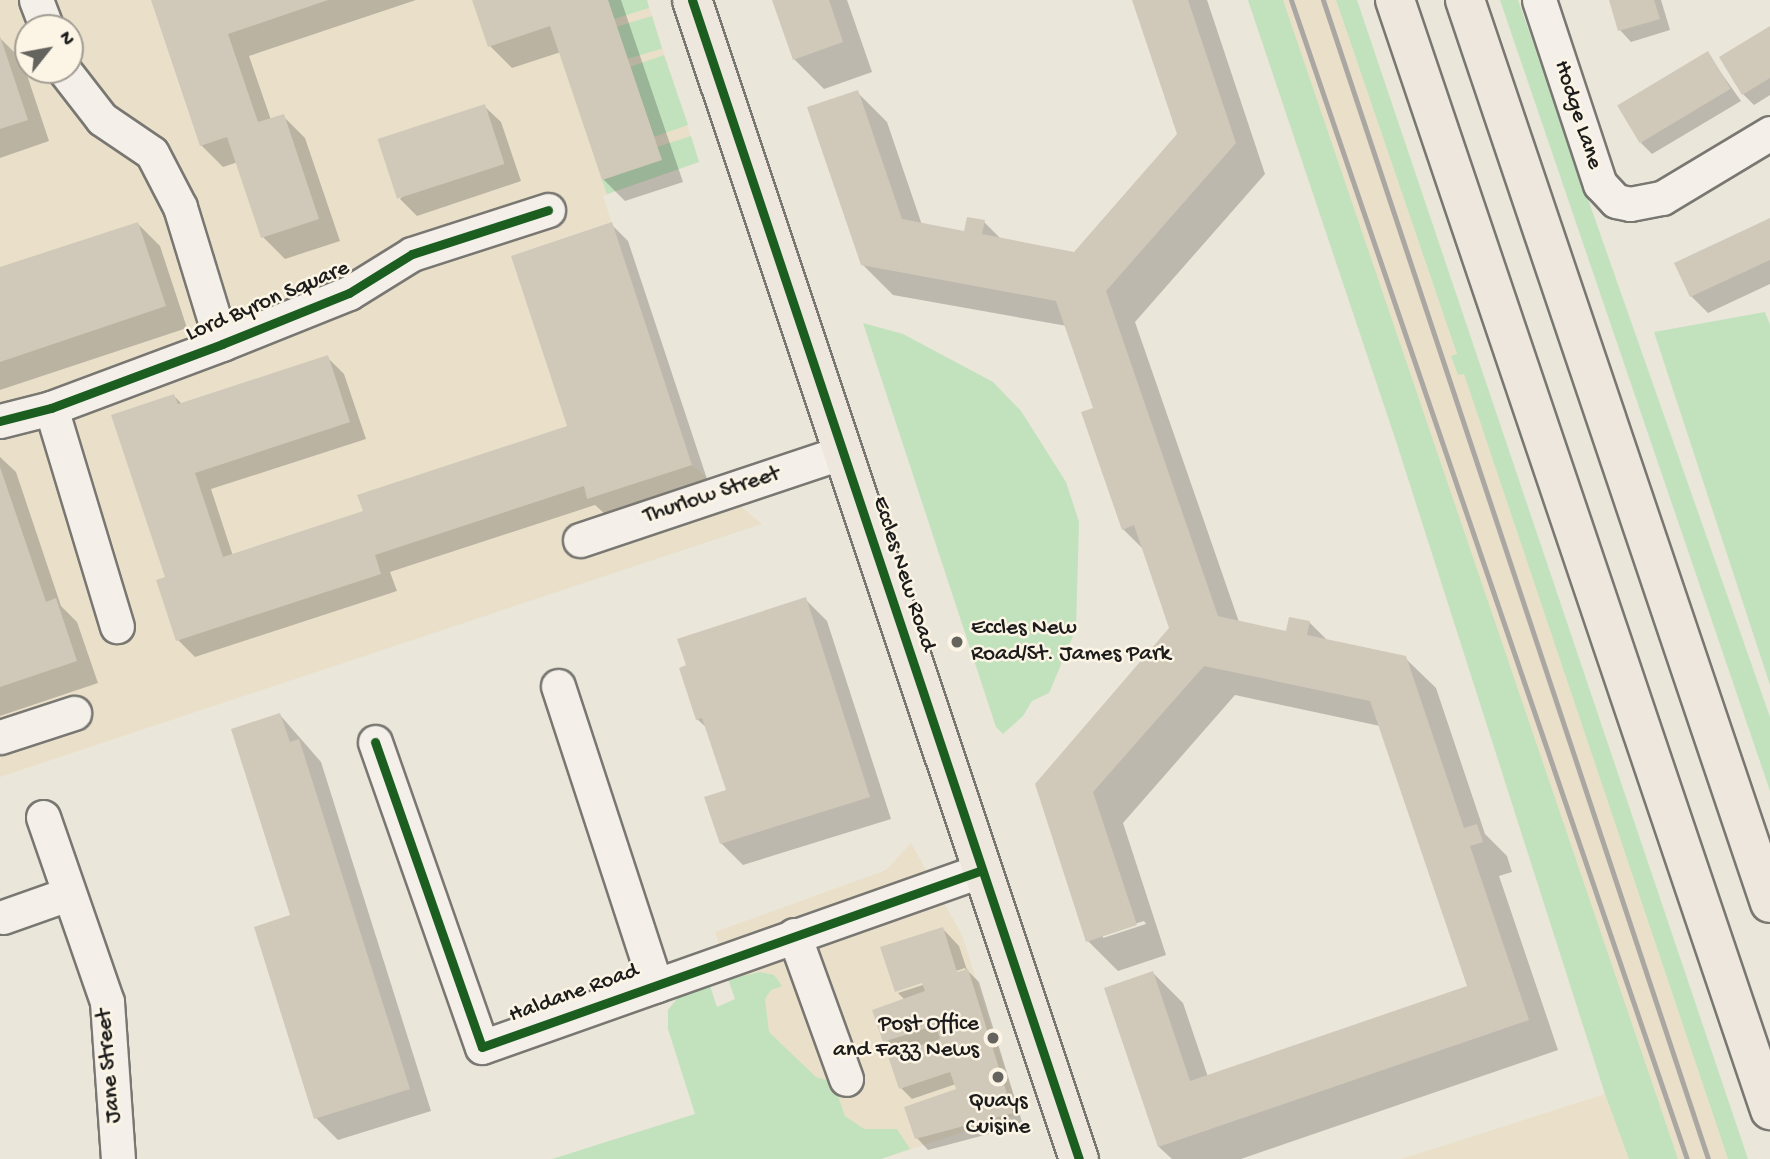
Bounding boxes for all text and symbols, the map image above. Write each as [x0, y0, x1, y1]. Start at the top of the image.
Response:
north arrow [14, 14, 84, 84]
text: N [53, 28, 79, 50]
street label: Hodge Lane [1546, 57, 1608, 173]
street label: Lord Byron Square [182, 255, 354, 349]
street label: Thurlow Street [640, 461, 784, 531]
street label: Eccles New Road [865, 493, 941, 655]
place label: Eccles New Road/St. James Park [971, 615, 1170, 669]
marker: Eccles New Road/St. James Park [949, 634, 965, 650]
street label: Haldane Road [506, 958, 642, 1030]
street label: Jane Street [91, 1008, 129, 1124]
place label: Post Office and Fazz News [833, 1011, 979, 1065]
marker: Post Office and Fazz News [985, 1030, 1001, 1046]
marker: Quays Cuisine [990, 1069, 1006, 1085]
place label: Quays Cuisine [966, 1088, 1030, 1142]

